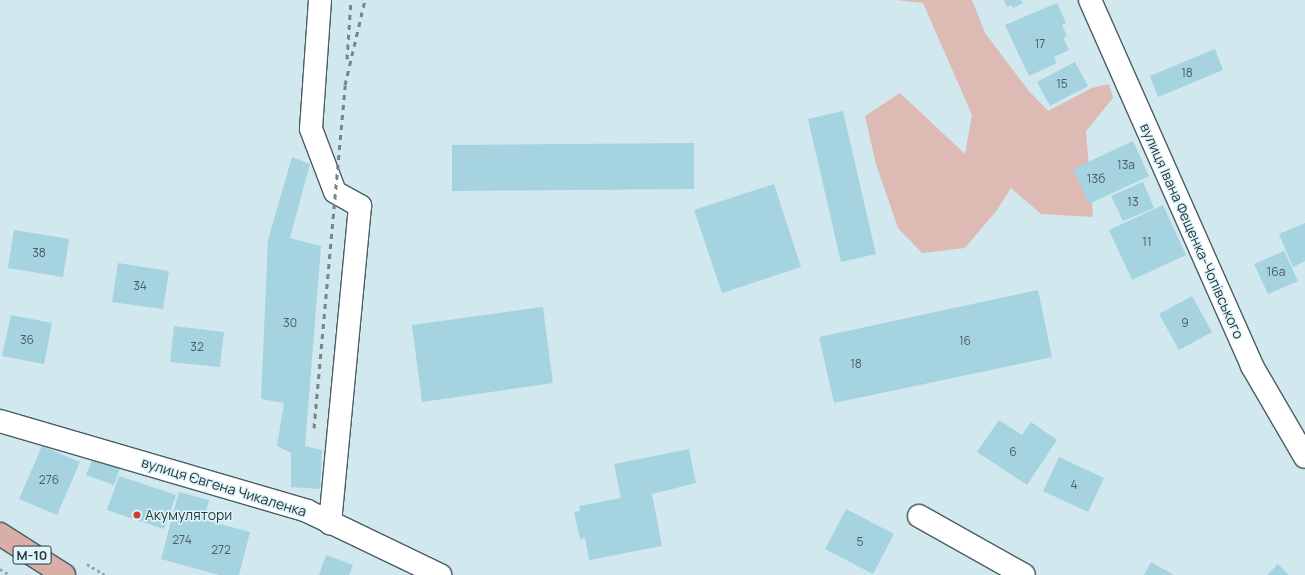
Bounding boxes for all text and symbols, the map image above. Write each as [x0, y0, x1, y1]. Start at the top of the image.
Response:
house number: 17 [1035, 37, 1045, 51]
house number: 18 [1181, 66, 1193, 80]
house number: 15 [1056, 77, 1068, 91]
street label: вулиця Івана Фещенка-Чопівського [1137, 121, 1247, 341]
house number: 13а [1117, 158, 1135, 172]
house number: 13б [1087, 172, 1105, 186]
house number: 13 [1127, 195, 1139, 209]
house number: 11 [1142, 235, 1152, 249]
house number: 38 [32, 246, 46, 260]
house number: 16а [1267, 265, 1285, 279]
house number: 34 [133, 279, 147, 293]
house number: 30 [283, 316, 297, 330]
house number: 9 [1181, 316, 1189, 330]
house number: 36 [20, 333, 34, 347]
house number: 16 [959, 334, 971, 348]
house number: 32 [190, 340, 204, 354]
house number: 18 [850, 357, 862, 371]
house number: 6 [1009, 445, 1017, 459]
street label: вулиця Євгена Чикаленка [139, 454, 309, 520]
house number: 276 [39, 473, 59, 487]
house number: 4 [1070, 478, 1078, 492]
place label: Акумулятори [145, 507, 232, 523]
marker: Акумулятори [132, 510, 142, 520]
house number: 274 [172, 533, 192, 547]
house number: 5 [857, 535, 863, 549]
house number: 272 [211, 543, 231, 557]
road number: М-10 [12, 544, 52, 566]

